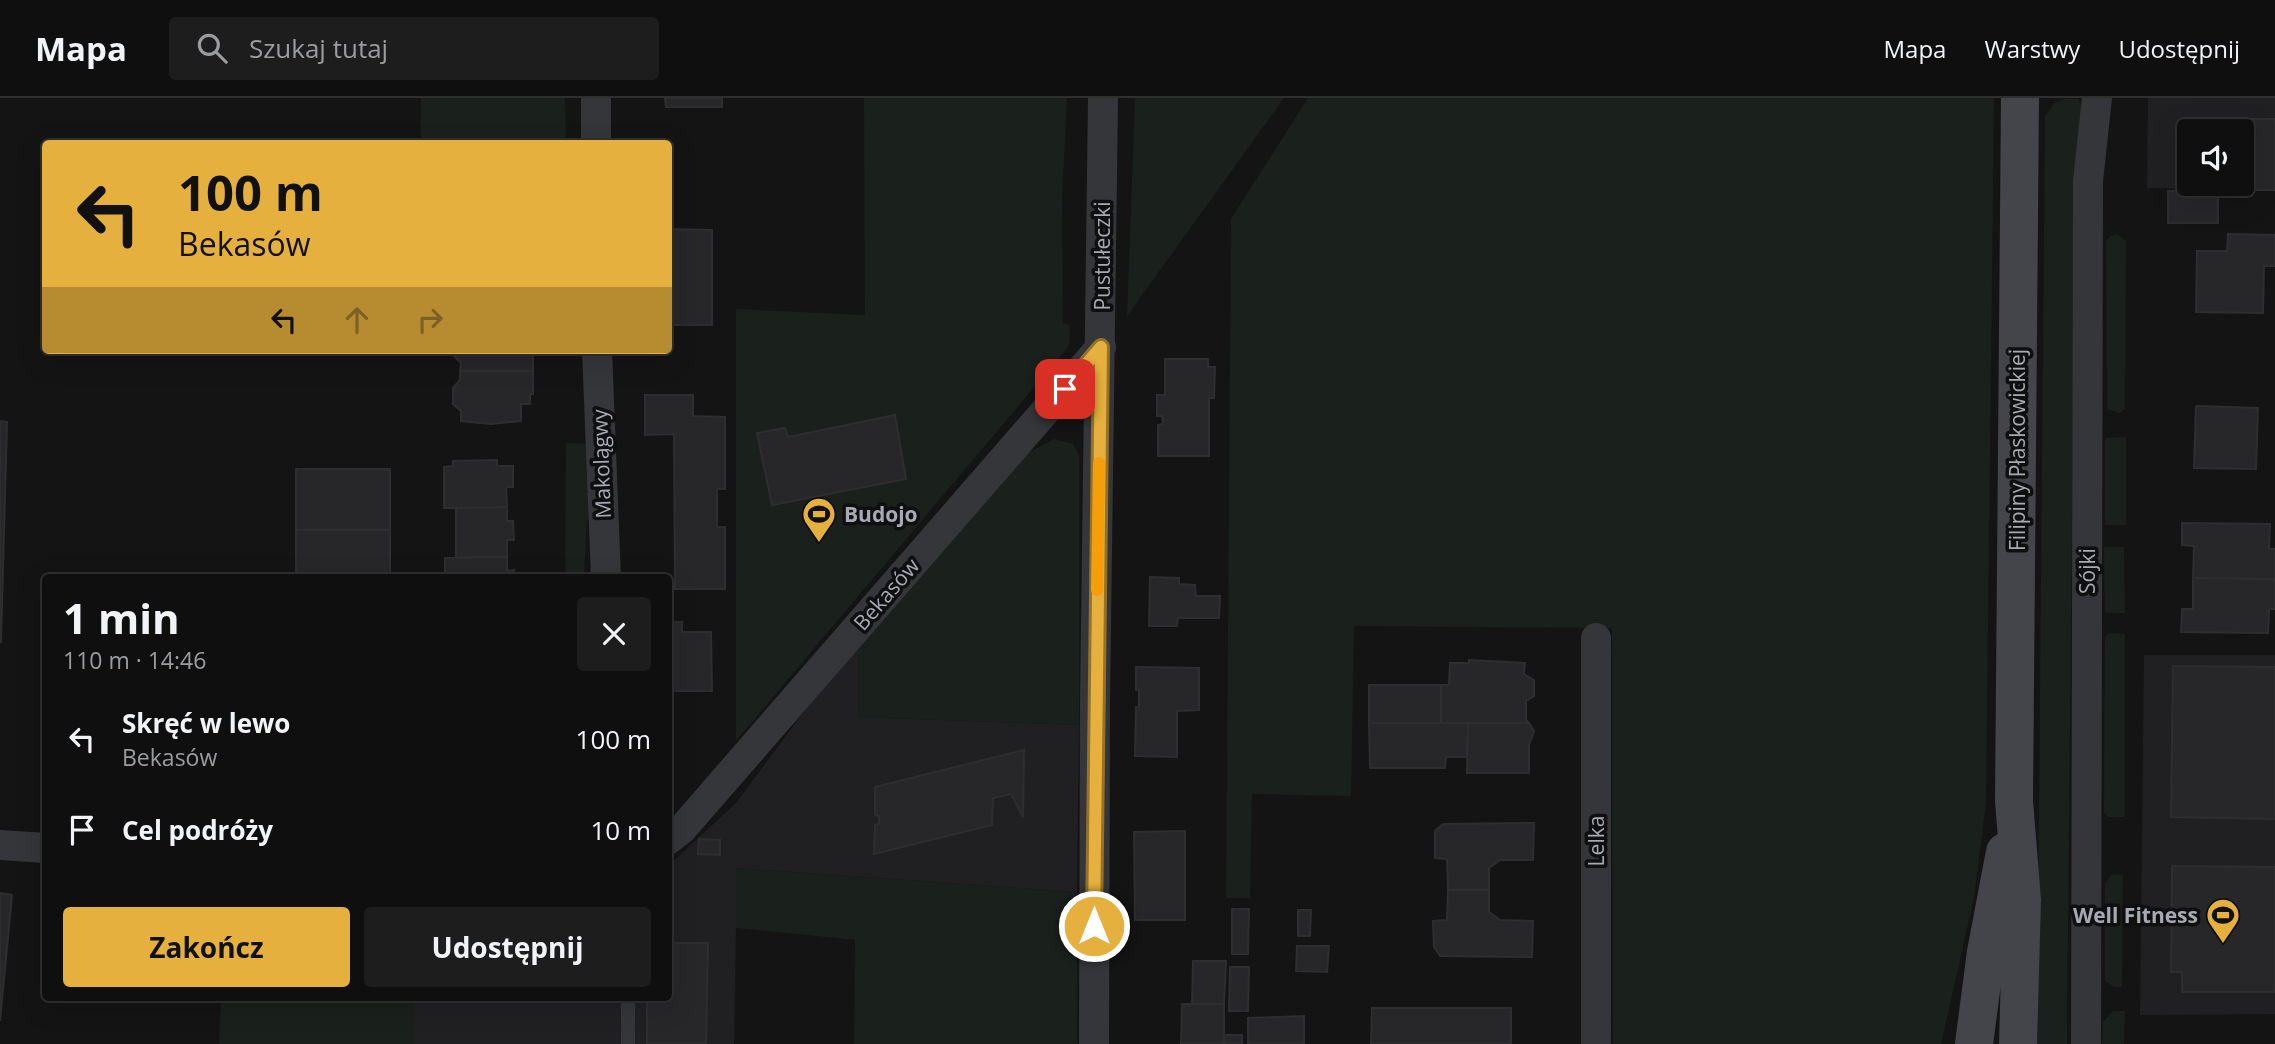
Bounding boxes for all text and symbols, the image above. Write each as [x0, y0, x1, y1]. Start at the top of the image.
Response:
search box [169, 17, 659, 80]
text: Mapa [35, 26, 127, 71]
icon: search [193, 29, 231, 67]
text: Szukaj tutaj [249, 30, 388, 66]
text: Mapa [1884, 32, 1946, 65]
text: Warstwy [1984, 32, 2080, 65]
text: Udostępnij [2118, 32, 2240, 65]
map controls [2177, 119, 2254, 196]
button: sound [2177, 119, 2254, 196]
text: 100 m [178, 159, 323, 225]
icon: left [63, 168, 154, 259]
street label: Pustułeczki [1088, 201, 1116, 311]
text: Bekasów [178, 222, 311, 265]
icon: left [265, 301, 303, 339]
icon: ahead [338, 301, 376, 339]
icon: right [411, 301, 449, 339]
street label: Filipiny Płaskowickiej [2003, 349, 2031, 551]
pin [1035, 359, 1095, 419]
icon: arrive [1046, 370, 1084, 408]
street label: Makolągwy [585, 408, 617, 519]
sports icon: Budojo [800, 495, 838, 544]
place label: Budojo [844, 500, 918, 528]
street label: Sójki [2073, 548, 2101, 594]
street label: Bekasów [847, 551, 926, 636]
text: 1 min [63, 589, 180, 646]
button: close [577, 597, 651, 671]
text: 110 m · 14:46 [63, 644, 206, 676]
text: Skręć w lewo [122, 705, 290, 741]
icon: left [63, 720, 101, 758]
text: 100 m [576, 721, 651, 757]
text: Bekasów [122, 741, 217, 773]
icon: arrive [63, 811, 101, 849]
text: Cel podróży [122, 812, 273, 848]
text: 10 m [590, 812, 651, 848]
street label: Lelka [1582, 816, 1610, 866]
position arrow [1057, 889, 1131, 963]
sports icon: Well Fitness [2204, 896, 2242, 945]
place label: Well Fitness [2073, 901, 2198, 929]
button: Zakończ [63, 907, 350, 987]
button: Udostępnij [364, 907, 651, 987]

